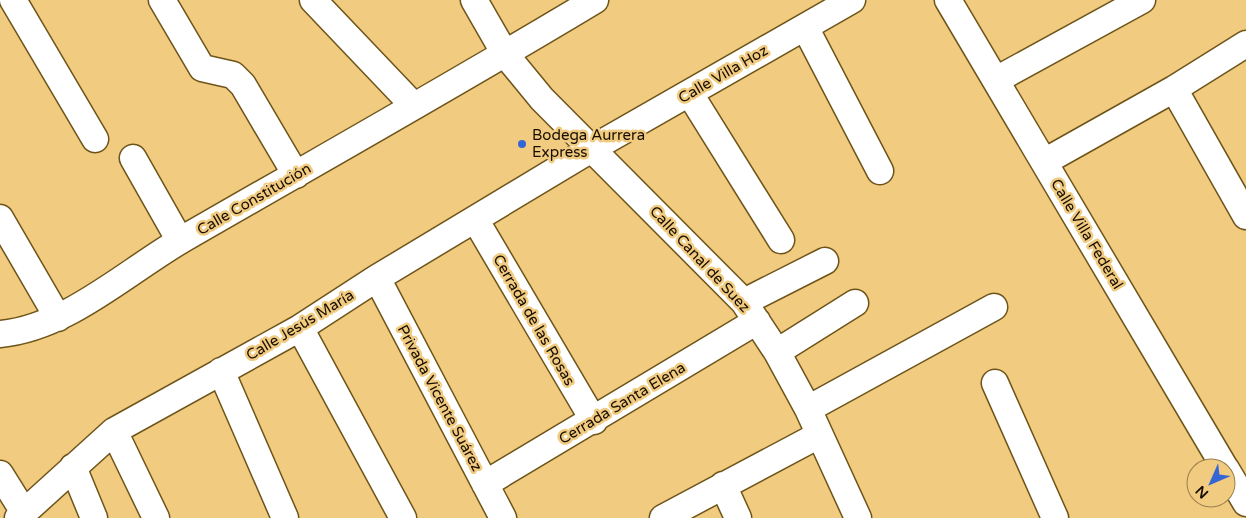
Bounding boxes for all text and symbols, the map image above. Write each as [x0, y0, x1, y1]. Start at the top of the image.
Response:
street label: Calle Villa Hoz [675, 41, 771, 107]
place label: Bodega Aurrera Express [532, 126, 645, 161]
marker: Bodega Aurrera Express [516, 138, 528, 150]
street label: Calle Constitución [194, 159, 314, 239]
street label: Calle Villa Federal [1047, 176, 1127, 292]
street label: Calle Canal de Suez [646, 202, 754, 316]
street label: Cerrada de las Rosas [489, 251, 579, 389]
street label: Calle Jesús María [243, 286, 357, 364]
street label: Privada Vicente Suárez [394, 322, 486, 474]
street label: Cerrada Santa Elena [555, 358, 689, 448]
north arrow [1186, 458, 1236, 508]
text: N [1192, 482, 1212, 502]

